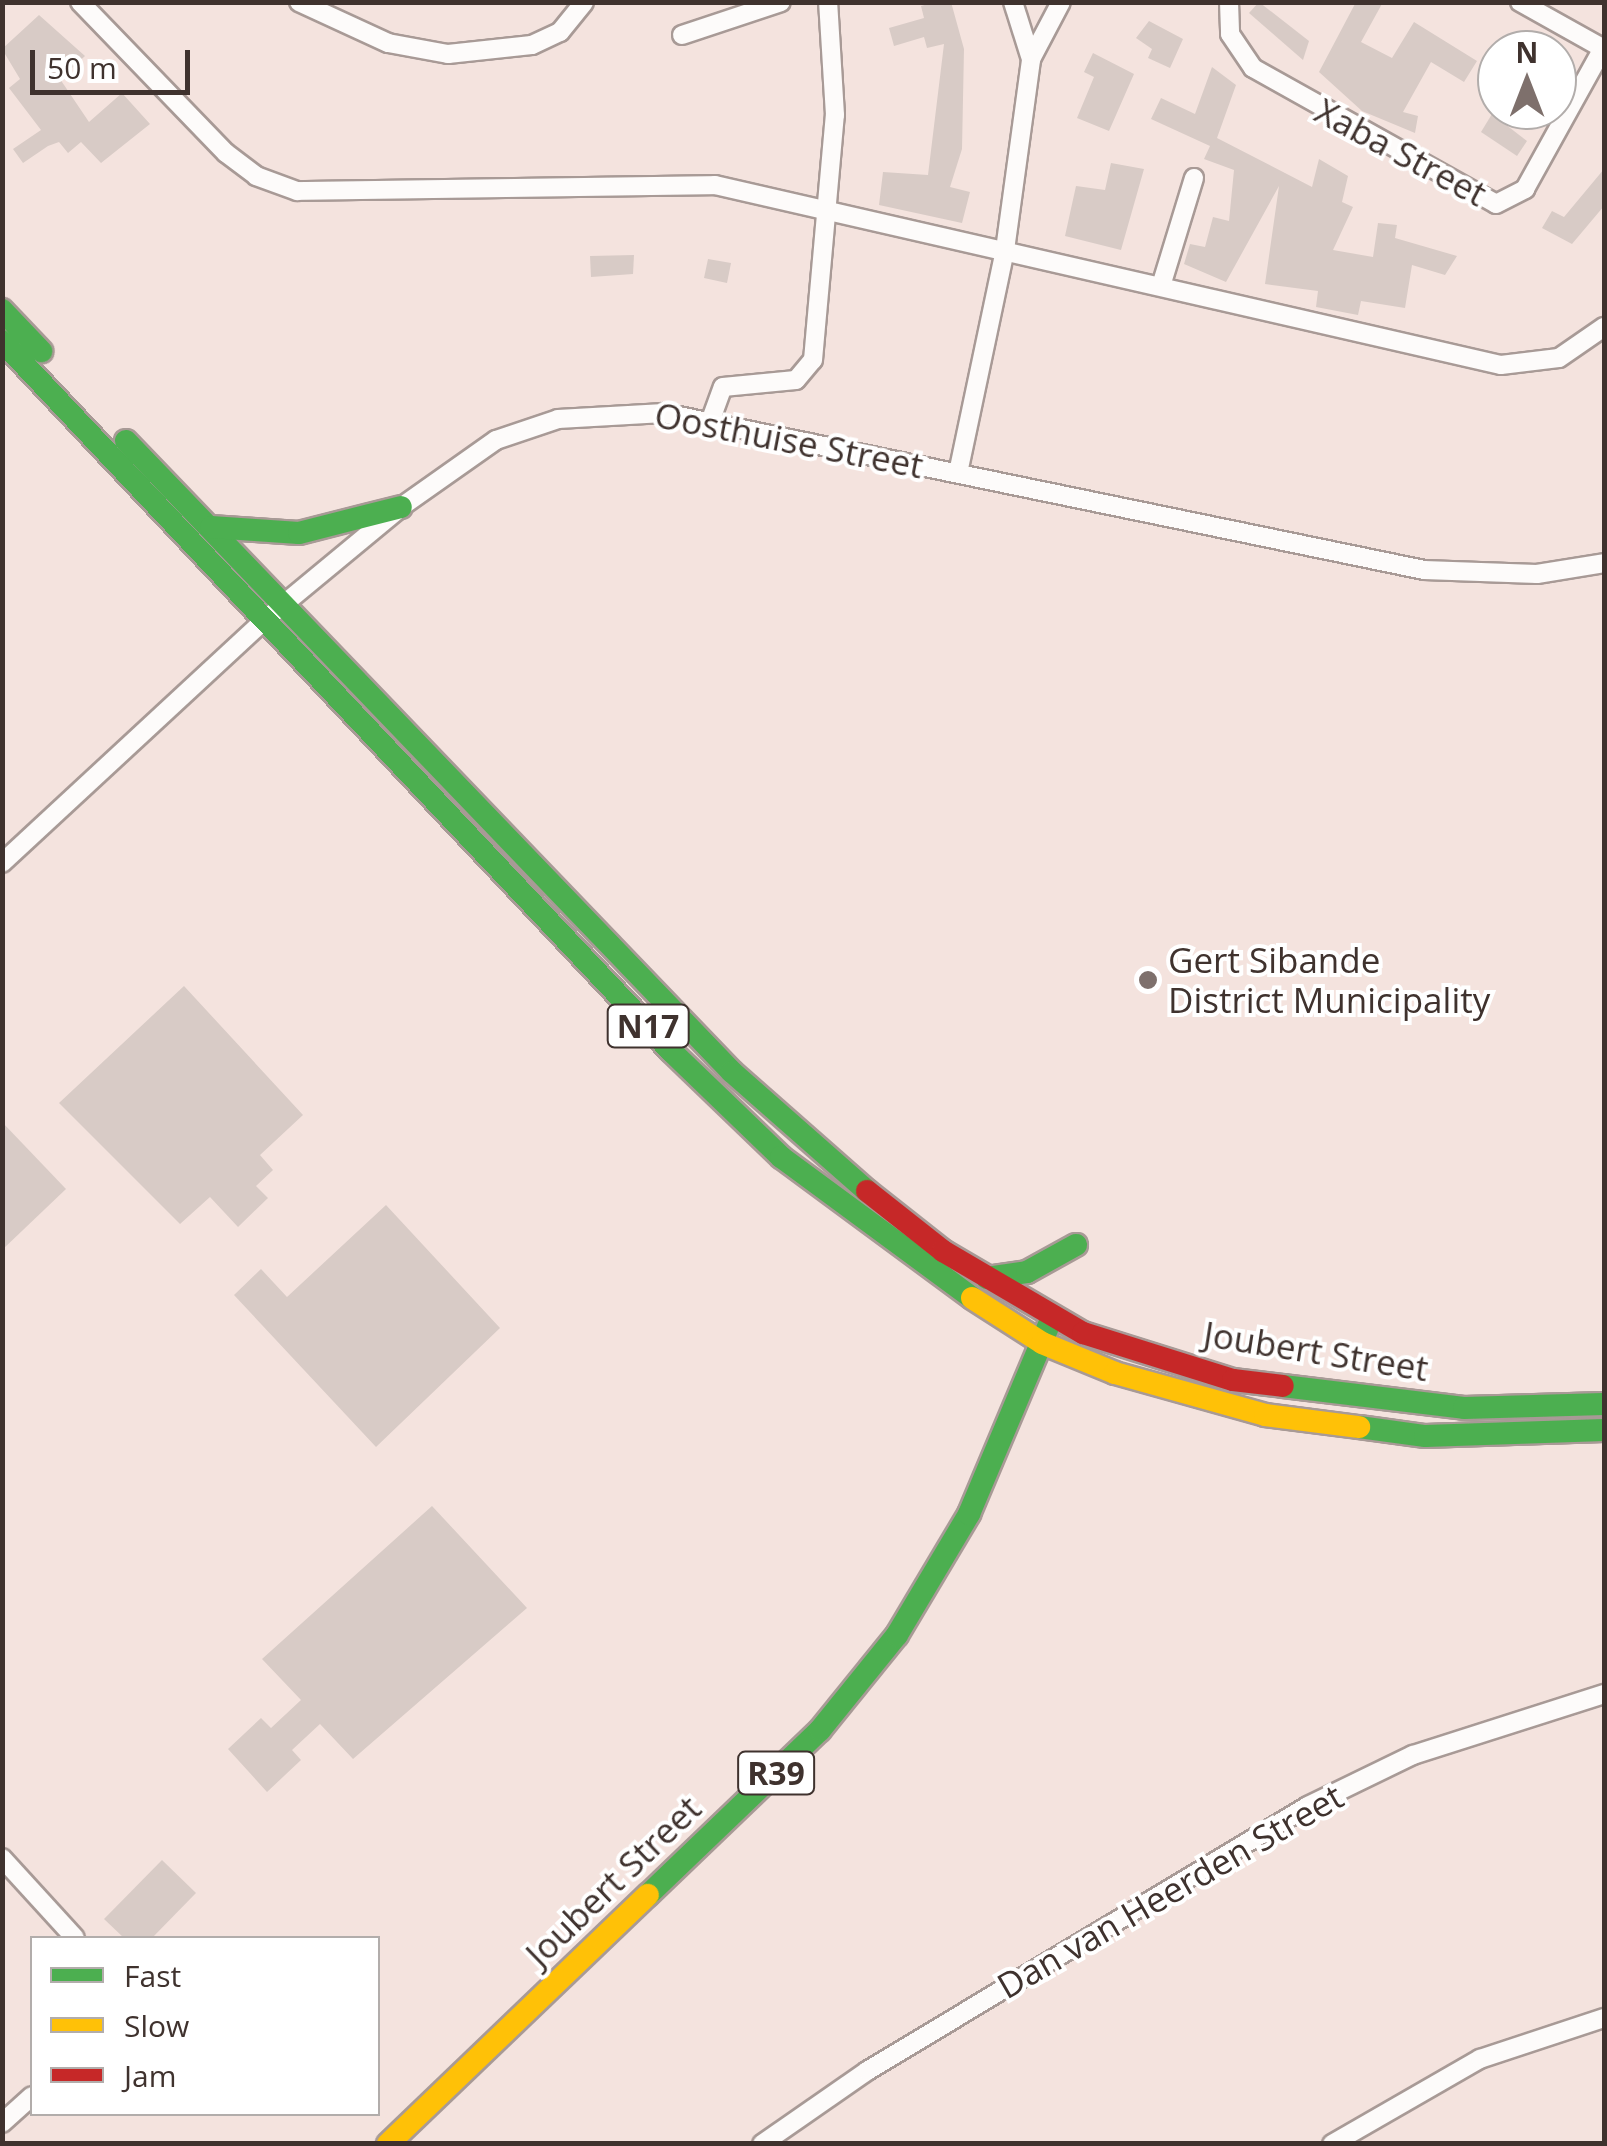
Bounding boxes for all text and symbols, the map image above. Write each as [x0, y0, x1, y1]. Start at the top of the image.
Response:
scale bar [35, 30, 195, 92]
north arrow [1477, 30, 1577, 130]
text: N [1516, 33, 1538, 71]
text: 50 m [47, 47, 117, 88]
street label: Xaba Street [1308, 89, 1494, 215]
street label: Oosthuise Street [651, 393, 927, 487]
place label: Gert Sibande District Municipality [1168, 939, 1490, 1021]
marker: Gert Sibande District Municipality [1137, 969, 1159, 991]
road number: N17 [606, 999, 690, 1053]
street label: Joubert Street [1201, 1313, 1431, 1389]
road number: R39 [736, 1746, 816, 1800]
street label: Dan van Heerden Street [990, 1775, 1350, 2007]
street label: Joubert Street [517, 1787, 709, 1975]
legend [30, 1936, 380, 2116]
text: Fast [124, 1955, 181, 1996]
text: Slow [124, 2005, 189, 2046]
text: Jam [124, 2055, 177, 2096]

